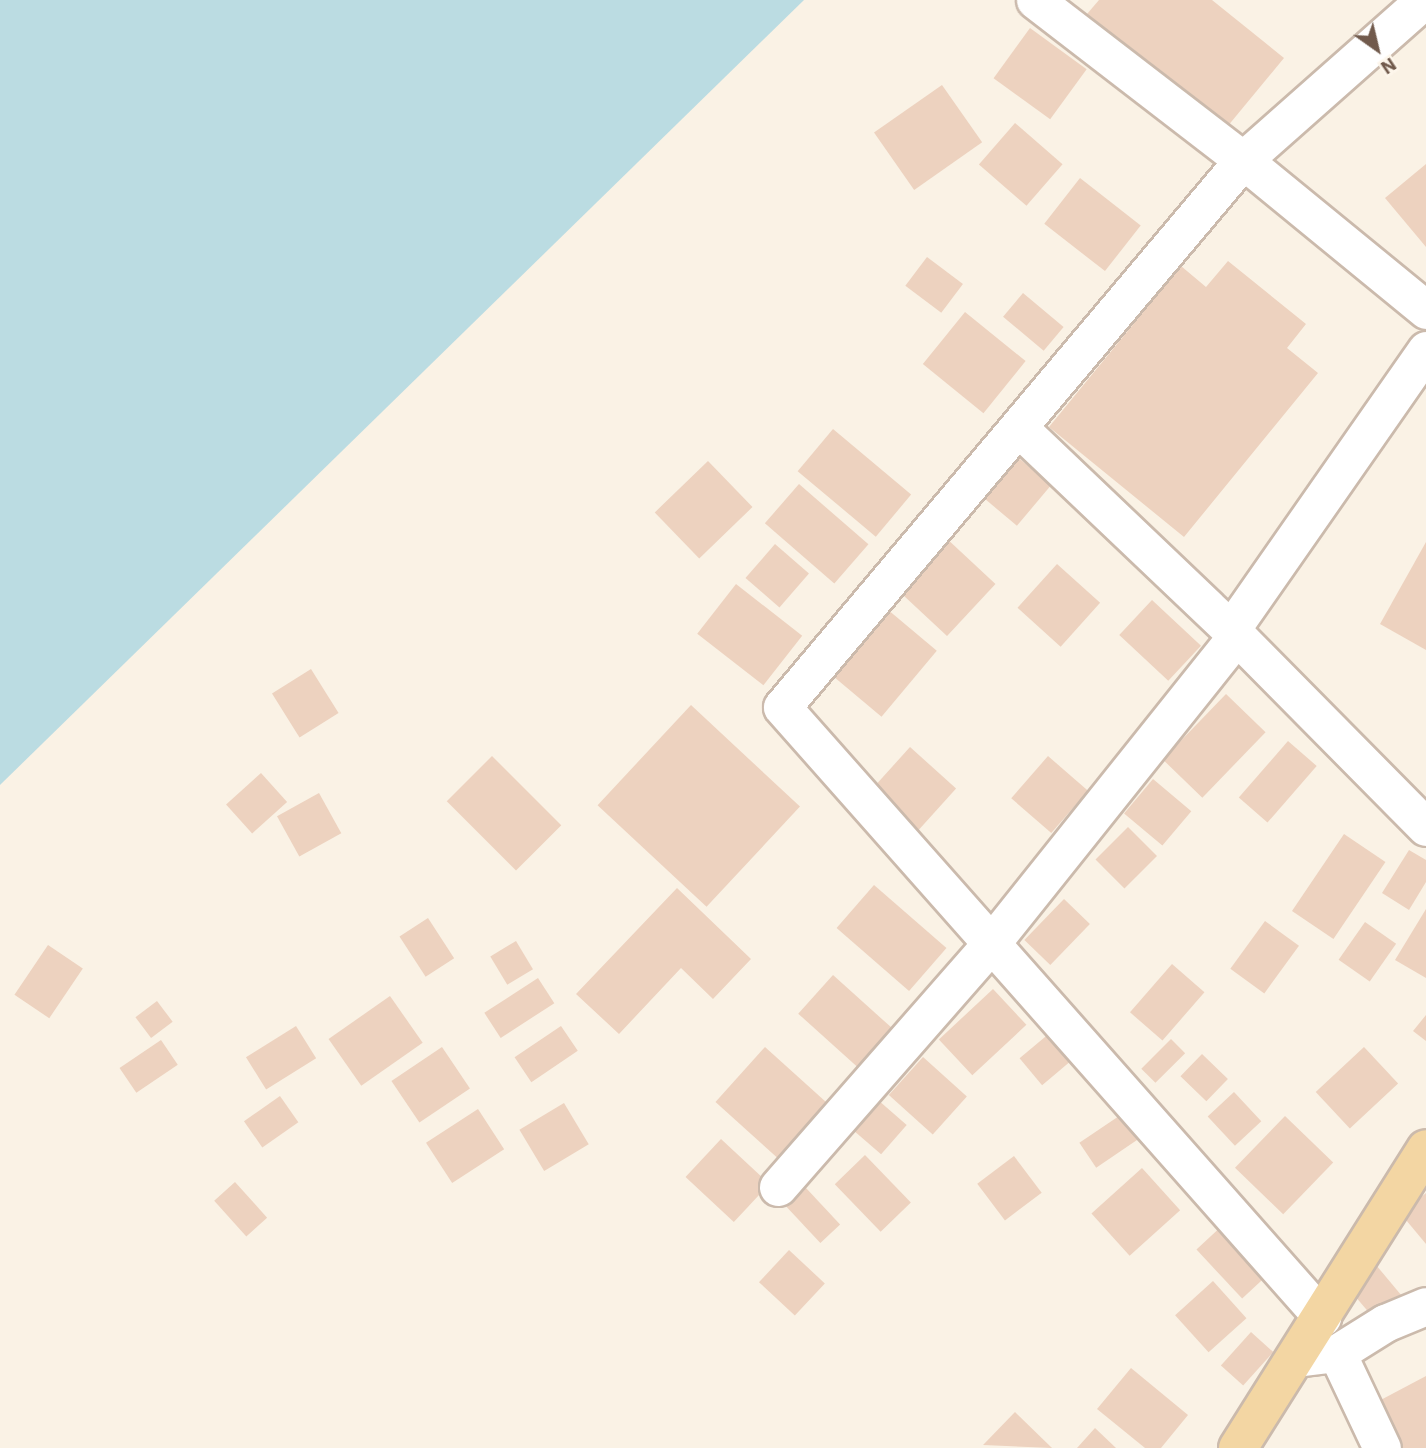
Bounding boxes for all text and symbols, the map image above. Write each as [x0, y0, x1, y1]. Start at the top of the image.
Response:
north arrow [1342, 14, 1412, 84]
text: N [1376, 53, 1401, 80]

